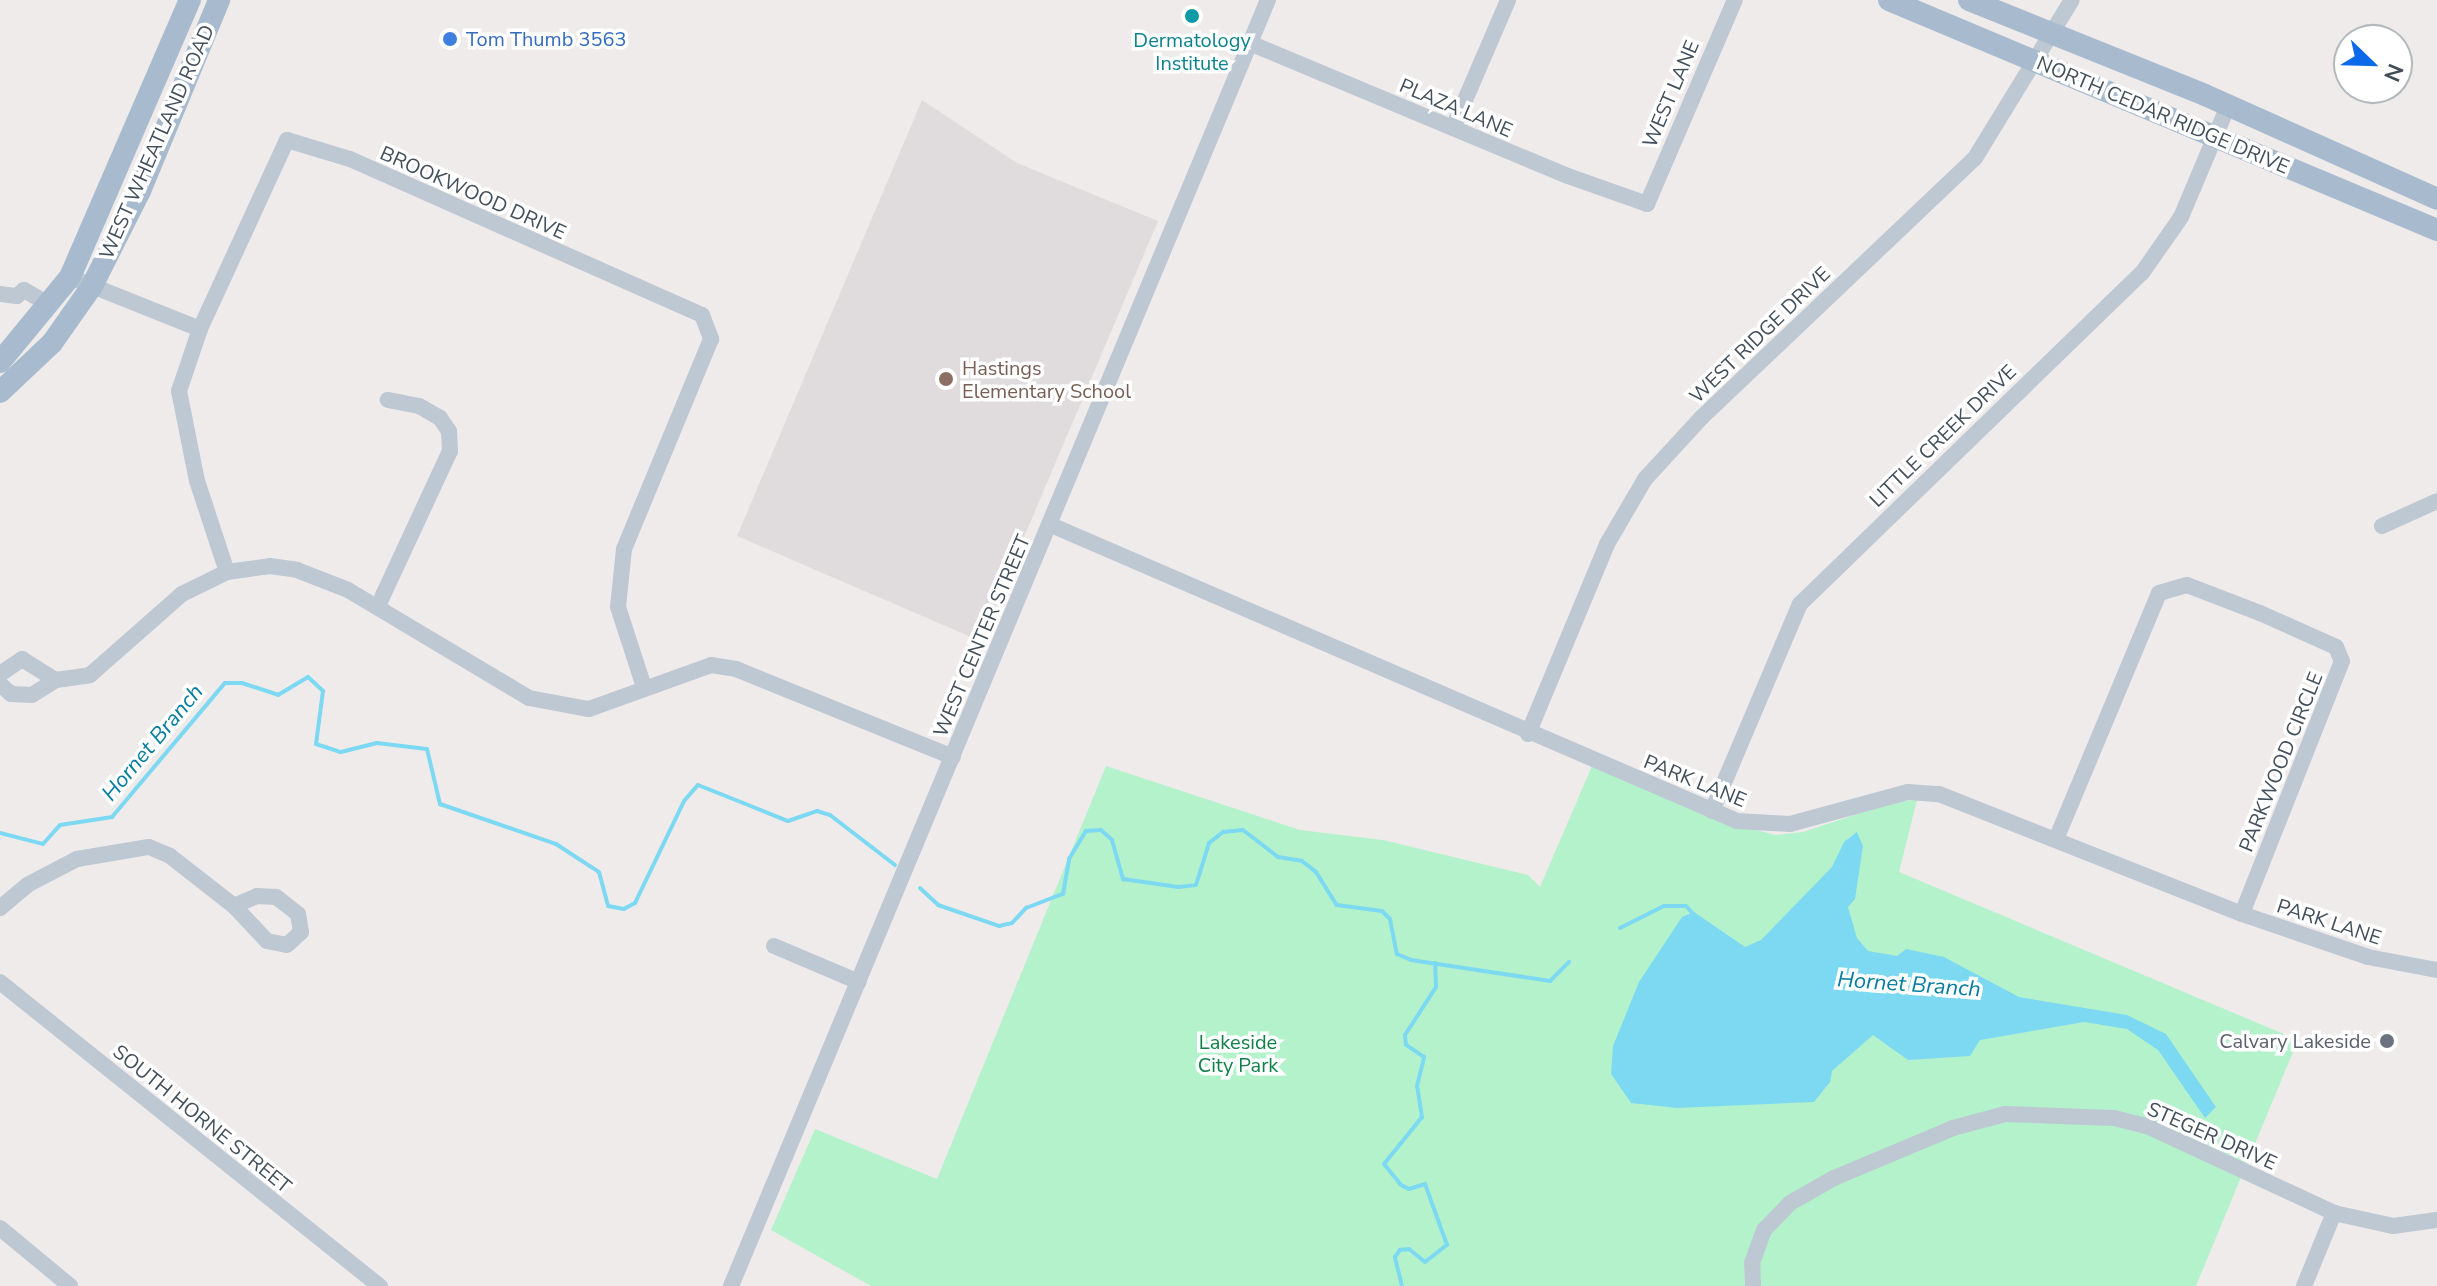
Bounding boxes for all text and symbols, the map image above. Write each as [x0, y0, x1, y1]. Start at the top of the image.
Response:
marker: Dermatology Institute [1183, 7, 1201, 25]
street label: WEST WHEATLAND ROAD [94, 21, 220, 263]
north arrow [2333, 24, 2413, 104]
place label: Tom Thumb 3563 [466, 27, 626, 51]
place label: Dermatology Institute [1133, 28, 1251, 75]
marker: Tom Thumb 3563 [441, 30, 459, 48]
street label: WEST LANE [1638, 37, 1704, 151]
street label: NORTH CEDAR RIDGE DRIVE [2033, 51, 2293, 179]
text: N [2376, 59, 2410, 86]
street label: PLAZA LANE [1396, 73, 1516, 143]
street label: BROOKWOOD DRIVE [376, 141, 570, 245]
street label: WEST RIDGE DRIVE [1685, 262, 1835, 408]
place label: Hastings Elementary School [962, 356, 1131, 403]
street label: LITTLE CREEK DRIVE [1865, 360, 2021, 512]
marker: Hastings Elementary School [937, 370, 955, 388]
street label: WEST CENTER STREET [928, 531, 1036, 741]
street label: PARKWOOD CIRCLE [2234, 669, 2328, 855]
water label: Hornet Branch [97, 679, 209, 807]
street label: PARK LANE [1640, 750, 1750, 812]
street label: PARK LANE [2274, 894, 2384, 950]
water label: Hornet Branch [1836, 967, 1982, 1003]
place label: Calvary Lakeside [2219, 1029, 2371, 1053]
park label: Lakeside City Park [1198, 1031, 1278, 1078]
marker: Calvary Lakeside [2378, 1032, 2396, 1050]
street label: SOUTH HORNE STREET [108, 1040, 296, 1198]
street label: STEGER DRIVE [2144, 1097, 2280, 1175]

